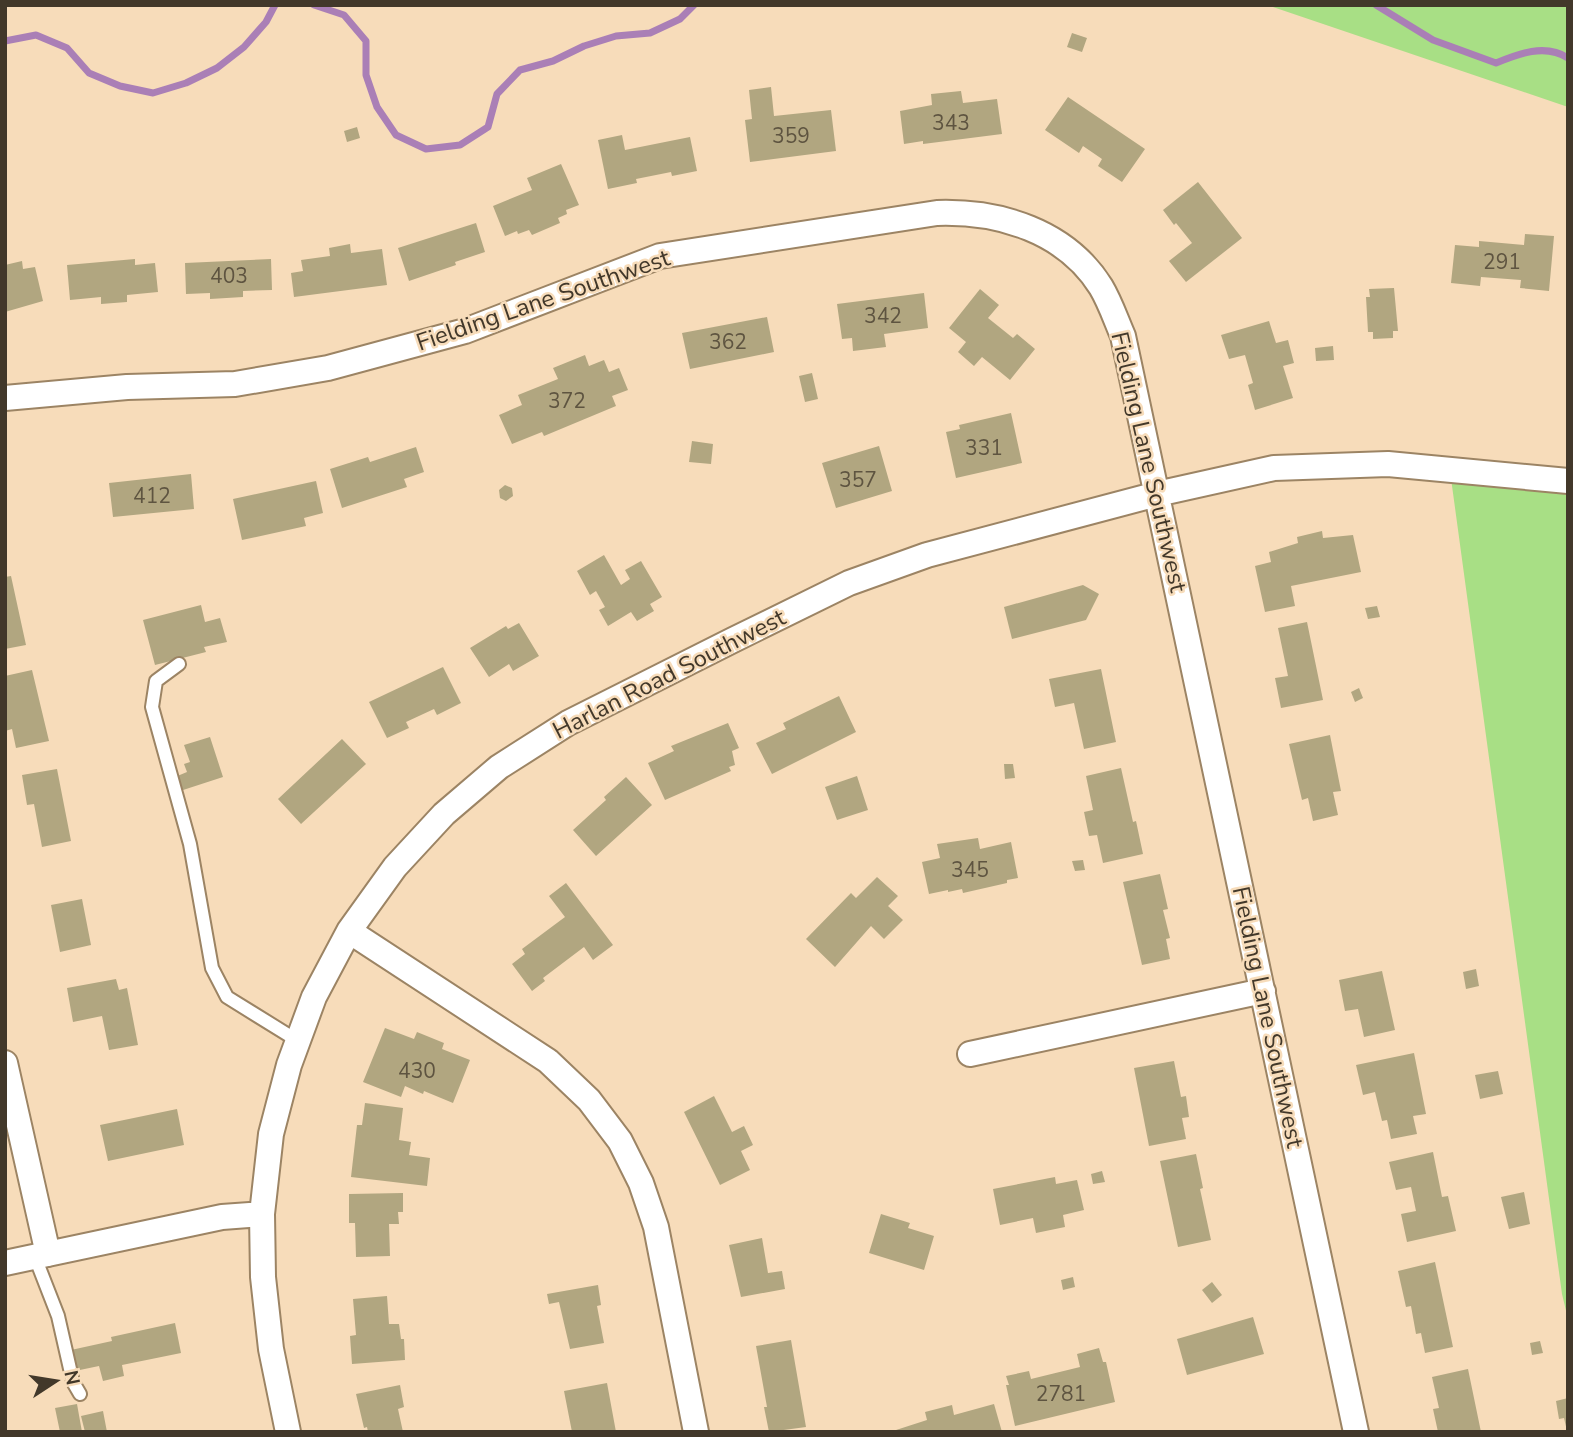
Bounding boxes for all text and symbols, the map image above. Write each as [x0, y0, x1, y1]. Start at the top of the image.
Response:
house number: 343 [932, 109, 970, 137]
house number: 359 [772, 122, 810, 150]
street label: Fielding Lane Southwest [412, 241, 675, 358]
house number: 291 [1483, 248, 1521, 276]
house number: 403 [210, 262, 248, 290]
house number: 342 [864, 302, 902, 330]
house number: 362 [709, 328, 747, 356]
street label: Fielding Lane Southwest [1103, 329, 1195, 596]
house number: 372 [548, 387, 586, 415]
house number: 331 [965, 434, 1003, 462]
house number: 357 [839, 466, 877, 494]
house number: 412 [133, 482, 171, 510]
street label: Harlan Road Southwest [547, 601, 791, 747]
house number: 345 [951, 856, 989, 884]
street label: Fielding Lane Southwest [1225, 883, 1311, 1151]
house number: 430 [398, 1057, 436, 1085]
north arrow [21, 1346, 91, 1416]
text: N [57, 1368, 86, 1387]
house number: 2781 [1036, 1380, 1086, 1408]

